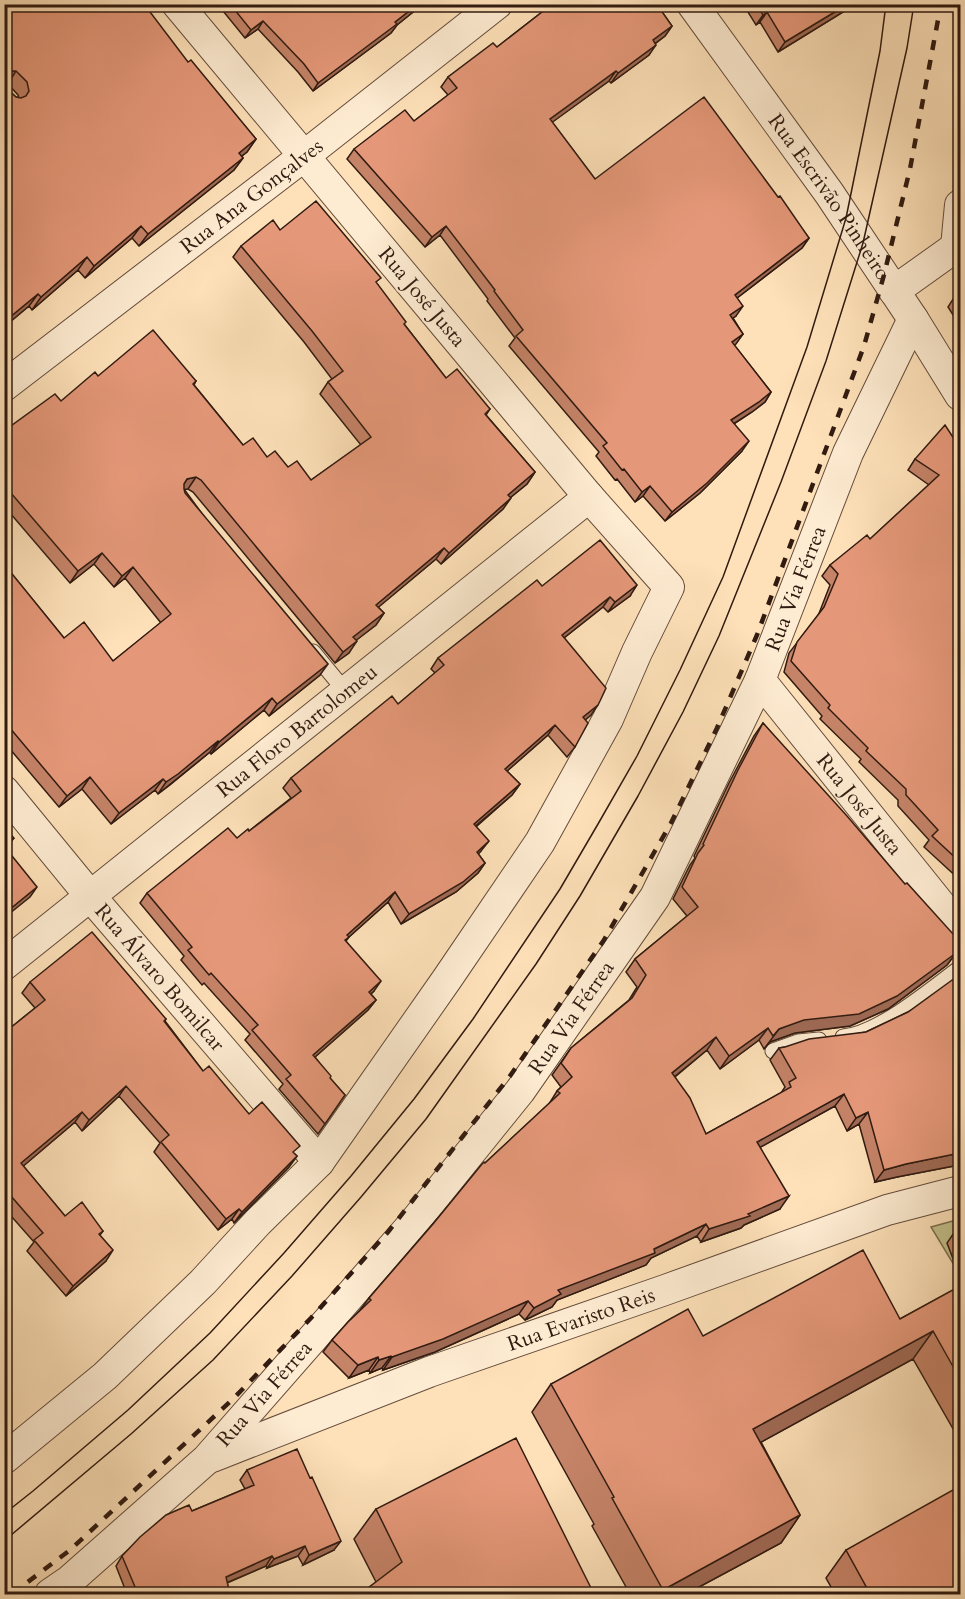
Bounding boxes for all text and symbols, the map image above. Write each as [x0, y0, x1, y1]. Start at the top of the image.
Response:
street label: Rua Escrivão Pinheiro [762, 108, 898, 286]
street label: Rua Ana Gonçalves [174, 132, 329, 260]
street label: Rua José Justa [371, 241, 473, 353]
street label: Rua Via Férrea [758, 522, 833, 655]
street label: Rua Floro Bartolomeu [210, 657, 383, 804]
street label: Rua José Justa [810, 747, 909, 861]
street label: Rua Álvaro Bomilcar [88, 897, 232, 1058]
street label: Rua Via Férrea [521, 955, 621, 1080]
street label: Rua Evaristo Reis [503, 1280, 659, 1358]
street label: Rua Via Férrea [210, 1334, 319, 1453]

